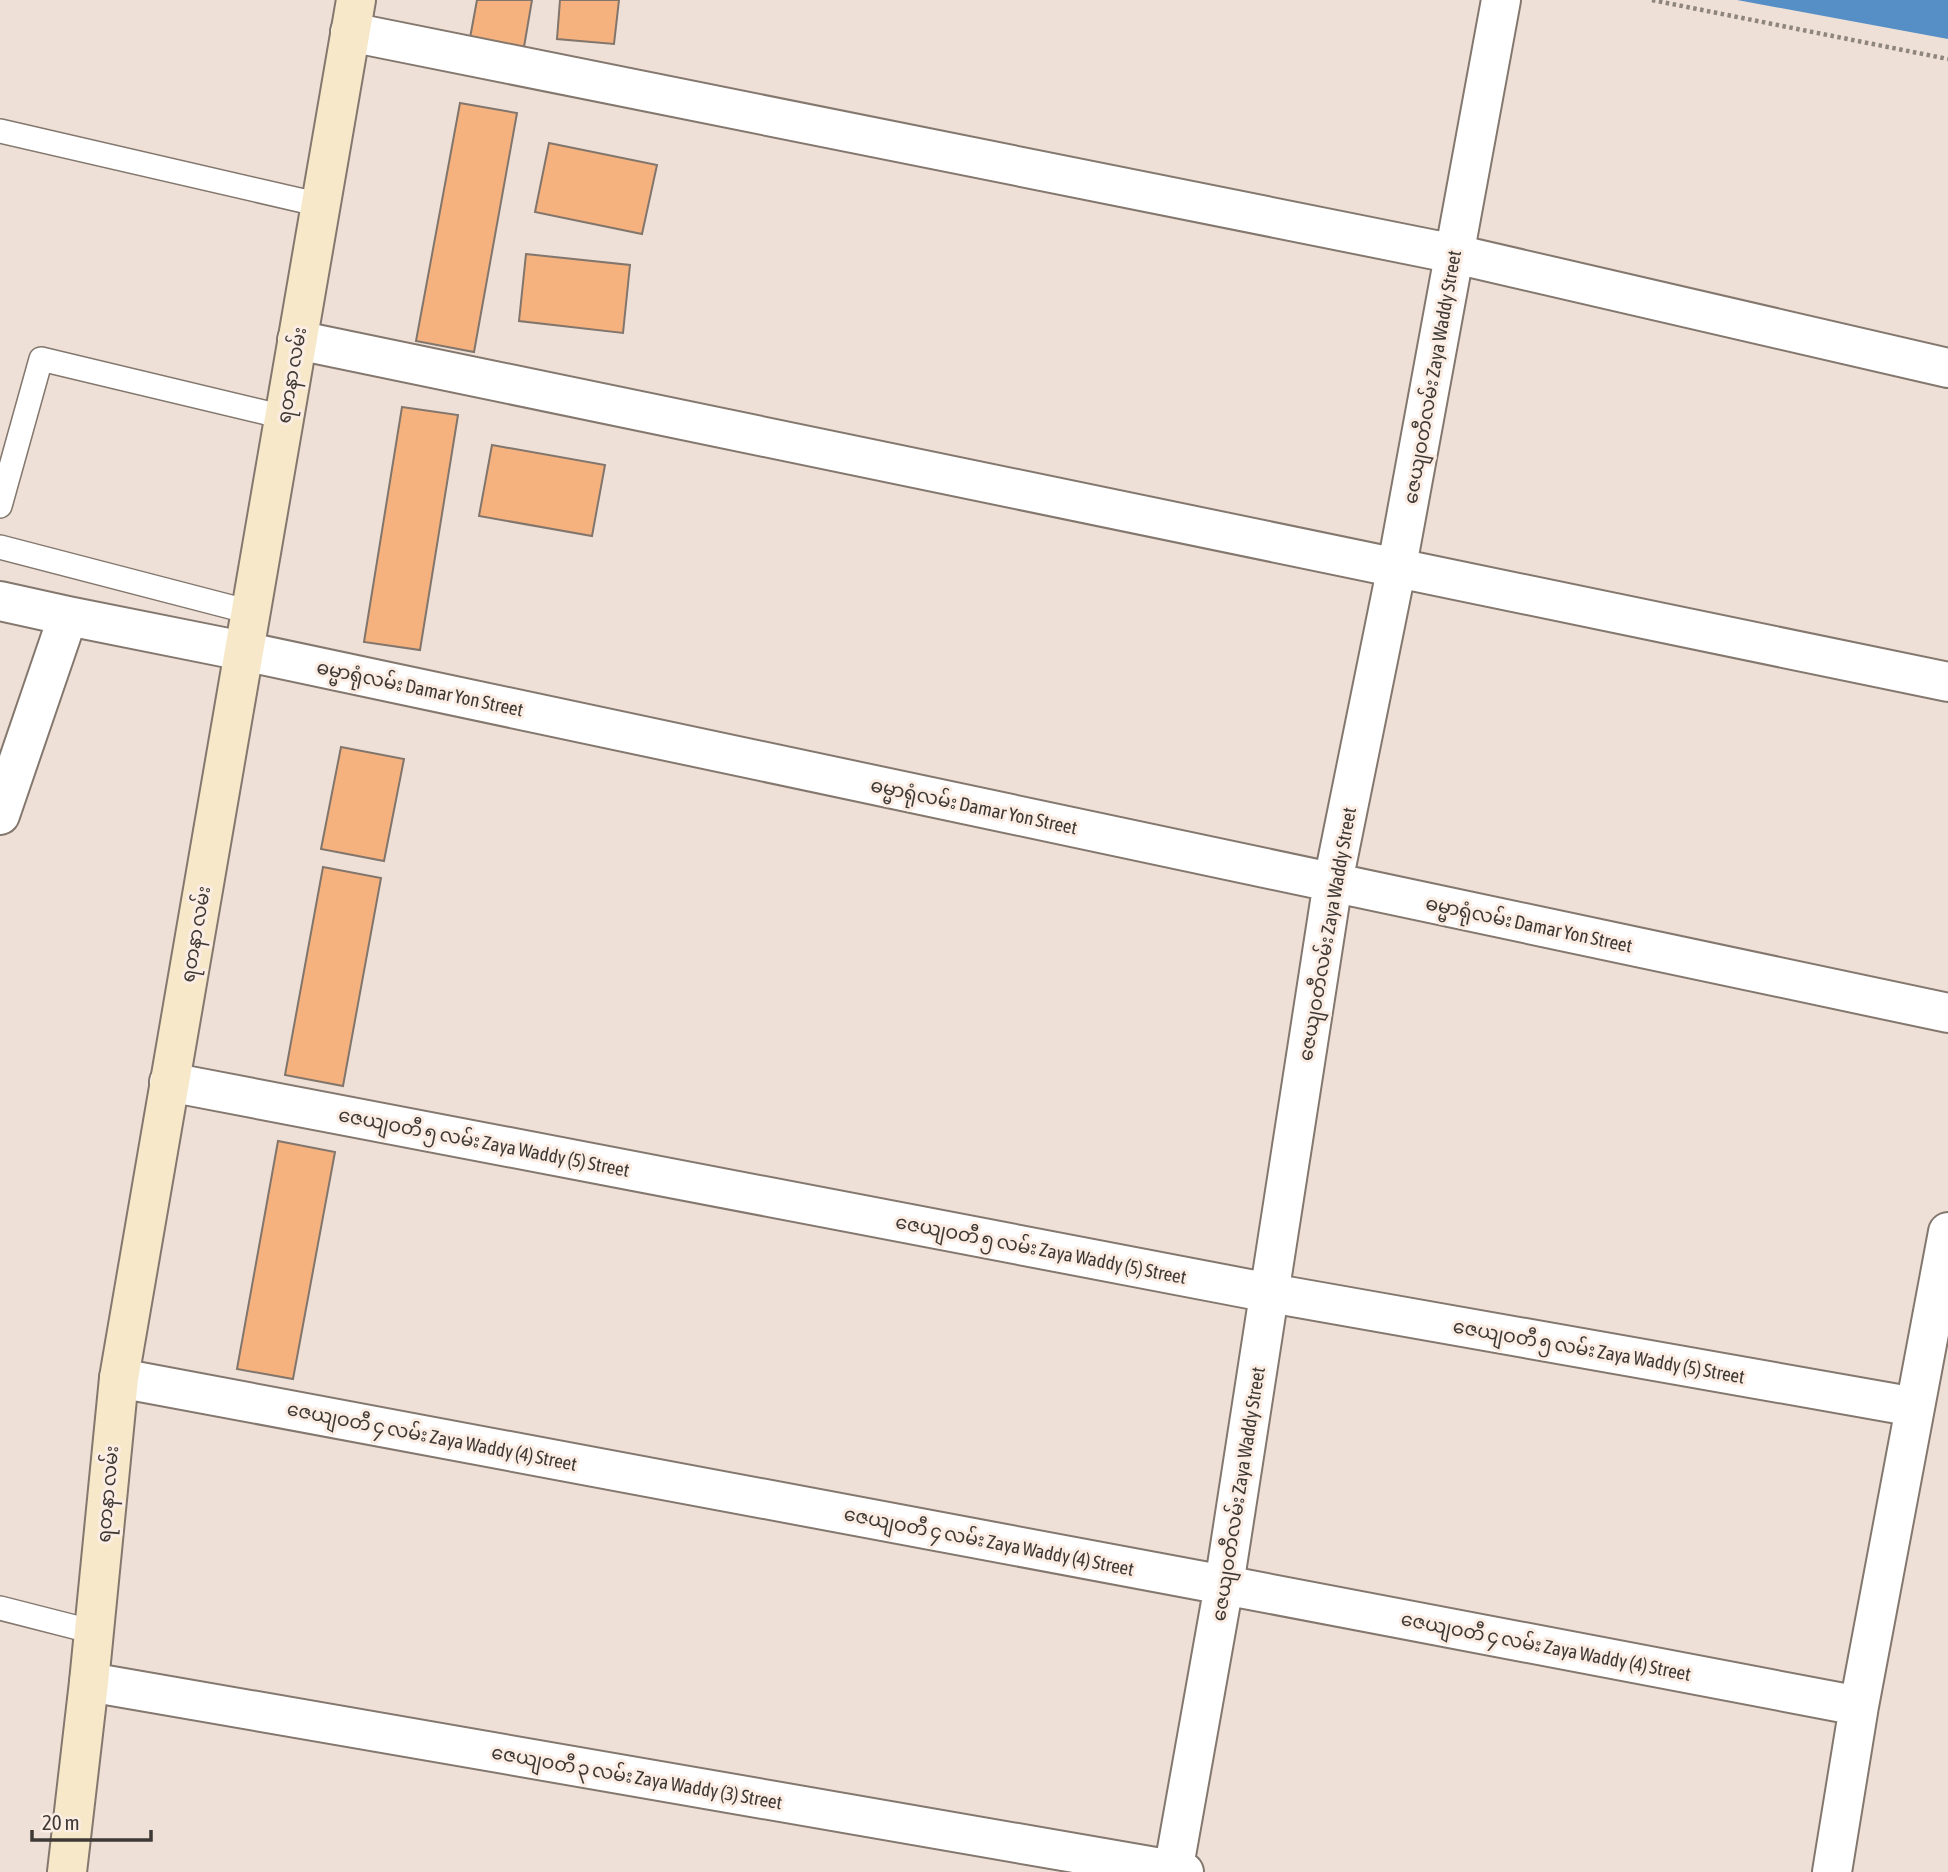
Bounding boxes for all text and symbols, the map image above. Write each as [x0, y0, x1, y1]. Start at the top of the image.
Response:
street label: ဇေယျဝတီလမ်း Zaya Waddy Street [1396, 248, 1470, 506]
street label: ရတနာ လမ်း [269, 325, 315, 426]
street label: ဓမ္မာရုံလမ်း Damar Yon Street [313, 652, 526, 727]
street label: ဓမ္မာရုံလမ်း Damar Yon Street [867, 770, 1080, 845]
street label: ဇေယျဝတီလမ်း Zaya Waddy Street [1291, 805, 1365, 1063]
street label: ရတနာ လမ်း [173, 884, 219, 985]
street label: ဓမ္မာရုံလမ်း Damar Yon Street [1422, 888, 1635, 963]
street label: ဇေယျဝတီ ၅ လမ်း Zaya Waddy (5) Street [336, 1100, 632, 1186]
street label: ဇေယျဝတီ ၅ လမ်း Zaya Waddy (5) Street [893, 1207, 1189, 1293]
street label: ဇေယျဝတီ ၅ လမ်း Zaya Waddy (5) Street [1451, 1312, 1747, 1392]
street label: ဇေယျဝတီလမ်း Zaya Waddy Street [1204, 1365, 1274, 1624]
street label: ဇေယျဝတီ ၄ လမ်း Zaya Waddy (4) Street [284, 1394, 579, 1480]
street label: ရတနာ လမ်း [89, 1444, 127, 1544]
street label: ဇေယျဝတီ ၄ လမ်း Zaya Waddy (4) Street [841, 1499, 1136, 1585]
street label: ဇေယျဝတီ ၄ လမ်း Zaya Waddy (4) Street [1398, 1604, 1693, 1690]
street label: ဇေယျဝတီ ၃ လမ်း Zaya Waddy (3) Street [489, 1738, 785, 1818]
scale bar [32, 1798, 150, 1842]
text: 20 m [42, 1810, 80, 1834]

